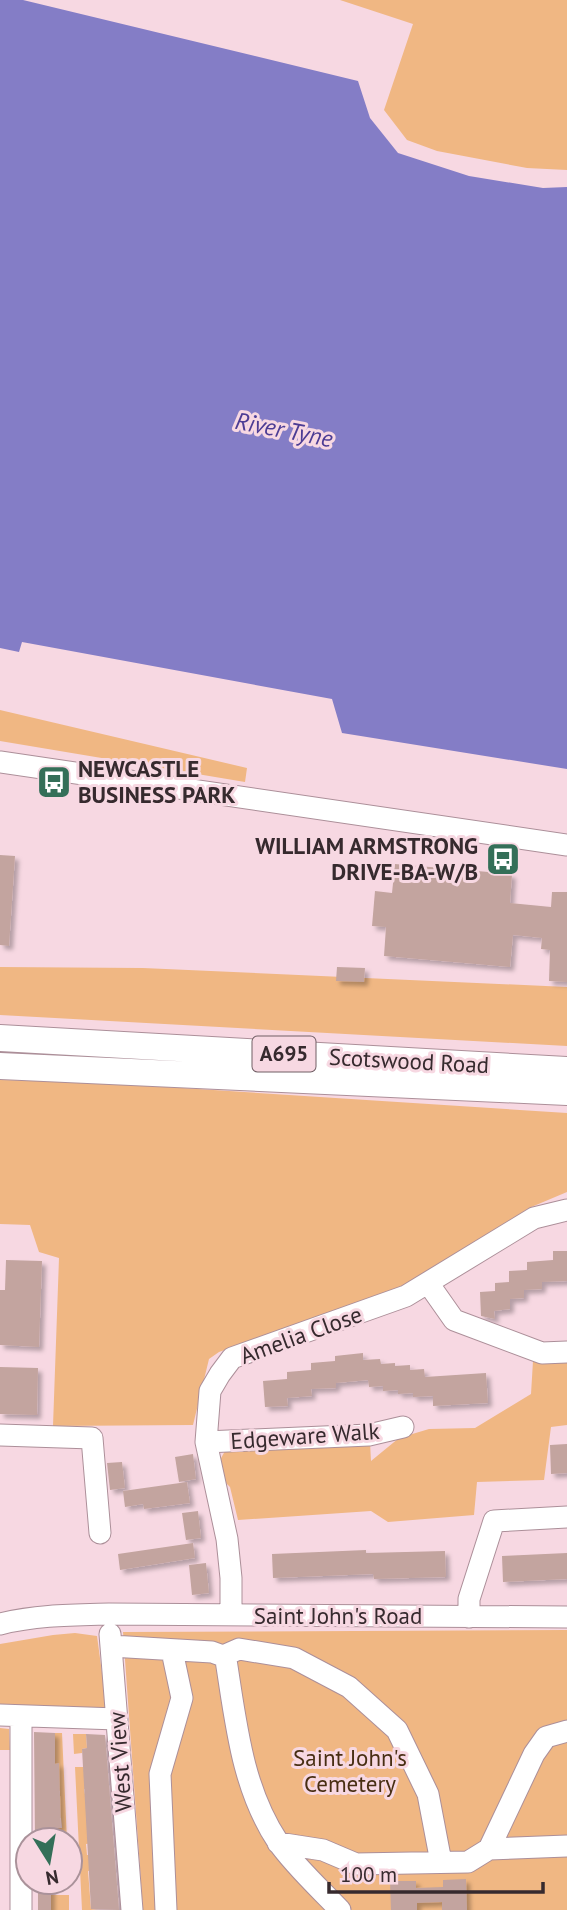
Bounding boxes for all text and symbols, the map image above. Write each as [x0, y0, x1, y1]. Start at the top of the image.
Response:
water label: River Tyne [233, 405, 335, 454]
place label: NEWCASTLE BUSINESS PARK [78, 754, 235, 809]
bus stop icon: NEWCASTLE BUSINESS PARK [35, 763, 73, 801]
place label: WILLIAM ARMSTRONG DRIVE-BA-W/B [255, 831, 478, 886]
bus stop icon: WILLIAM ARMSTRONG DRIVE-BA-W/B [484, 840, 522, 878]
road number: A695 [252, 1036, 316, 1072]
street label: Scotswood Road [328, 1042, 490, 1079]
street label: Amelia Close [236, 1299, 366, 1370]
street label: Edgeware Walk [230, 1416, 380, 1455]
street label: Saint John's Road [254, 1601, 422, 1630]
street label: West View [102, 1711, 137, 1813]
park label: Saint John's Cemetery [293, 1743, 407, 1798]
north arrow [14, 1826, 84, 1896]
scale bar [329, 1850, 542, 1894]
text: 100 m [340, 1861, 397, 1888]
text: N [44, 1865, 61, 1891]

